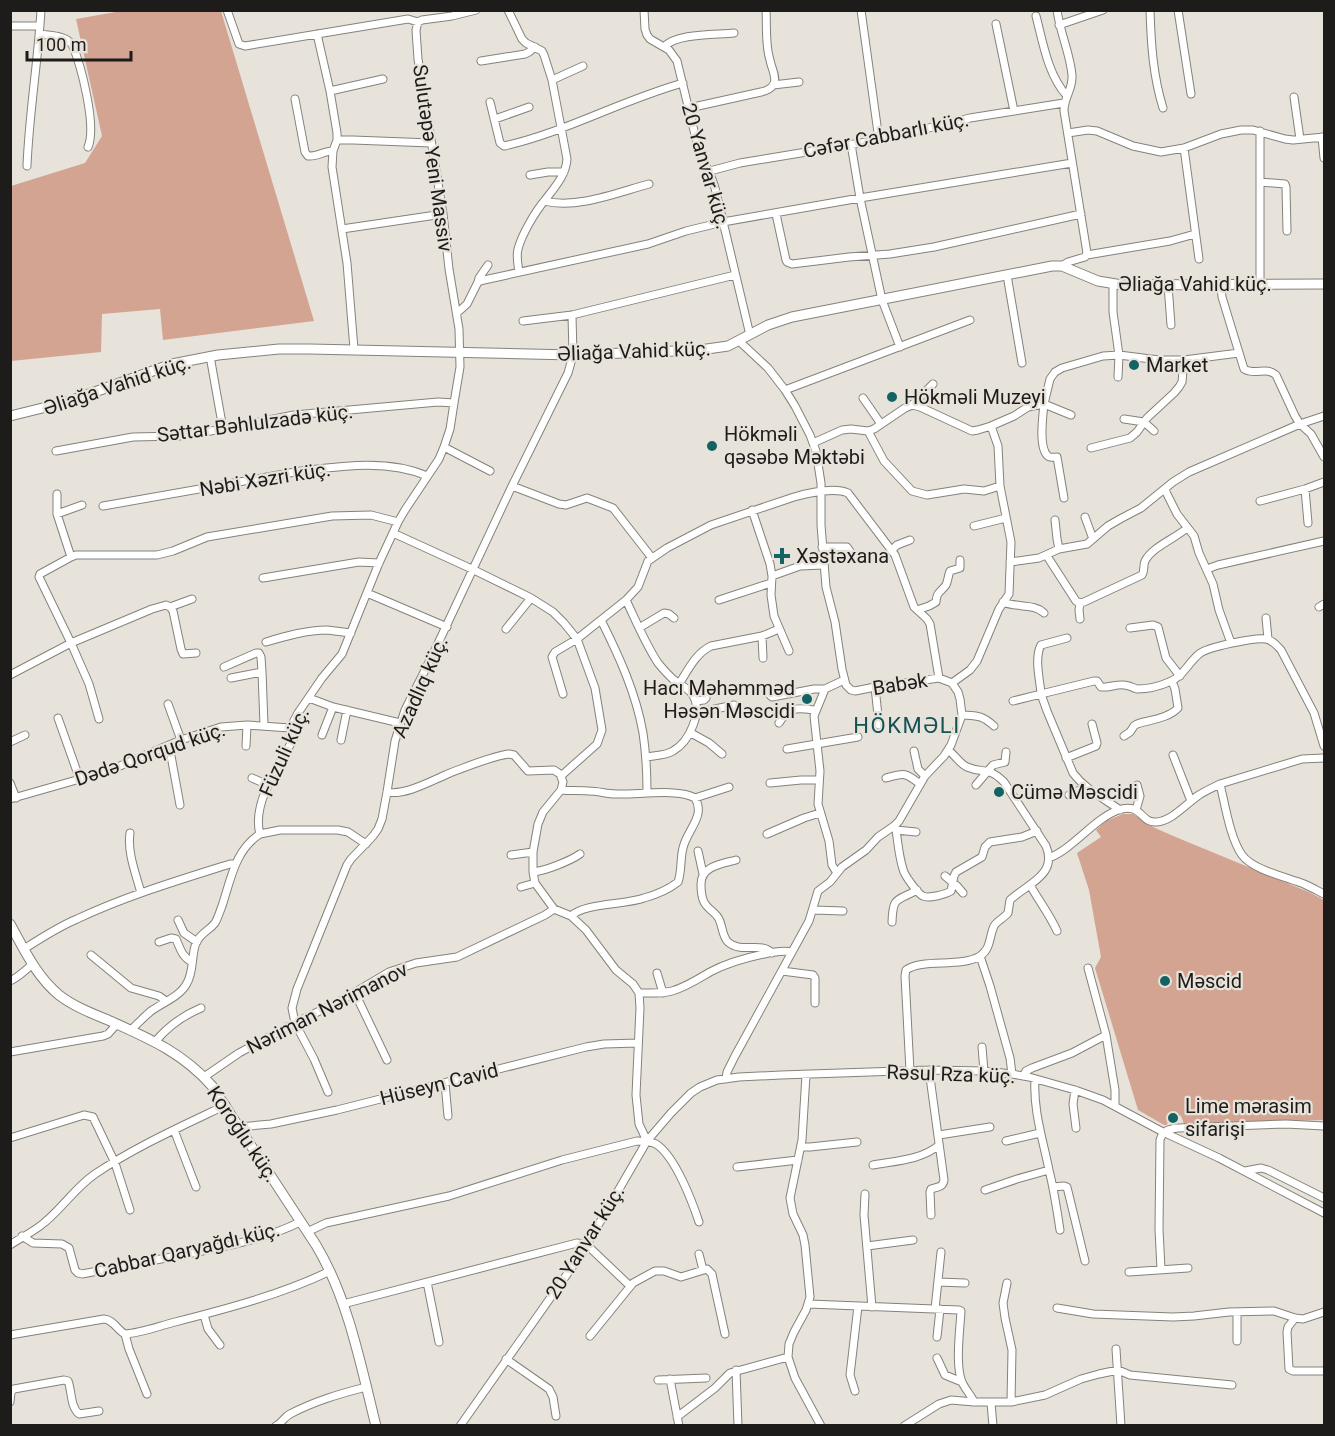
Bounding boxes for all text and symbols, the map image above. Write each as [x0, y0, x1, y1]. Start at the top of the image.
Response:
scale bar [27, 24, 130, 62]
text: 100 m [36, 34, 87, 55]
street label: Sulutəpə Yeni Massiv [408, 63, 458, 254]
street label: 20 Yanvar küç. [677, 100, 735, 232]
street label: Cəfər Cabbarlı küç. [801, 107, 971, 163]
street label: Əliağa Vahid küç. [1118, 272, 1272, 296]
street label: Əliağa Vahid küç. [557, 336, 711, 366]
street label: Əliağa Vahid küç. [40, 350, 194, 420]
place label: Market [1146, 353, 1208, 377]
marker: Market [1127, 358, 1141, 372]
place label: Hökməli Muzeyi [904, 385, 1046, 409]
marker: Hökməli Muzeyi [885, 390, 899, 404]
street label: Səttar Bəhlulzadə küç. [156, 399, 354, 447]
place label: Hökməli qəsəbə Məktəbi [724, 422, 865, 469]
marker: Hökməli qəsəbə Məktəbi [705, 439, 719, 453]
street label: Nəbi Xəzri küç. [198, 457, 332, 501]
place label: Xəstəxana [796, 544, 889, 568]
marker: Xəstəxana [773, 547, 791, 565]
street label: Azadlıq küç. [387, 633, 453, 741]
street label: Babək [871, 668, 930, 700]
place label: Hacı Məhəmməd Həsən Məscidi [643, 676, 795, 723]
marker: Hacı Məhəmməd Həsən Məscidi [800, 692, 814, 706]
street label: Füzuli küç. [254, 704, 314, 800]
district label: HÖKMƏLI [853, 713, 961, 738]
street label: Dədə Qorqud küç. [72, 717, 228, 791]
place label: Cümə Məscidi [1011, 780, 1138, 804]
marker: Cümə Məscidi [992, 785, 1006, 799]
street label: Nəriman Nərimanov [242, 957, 412, 1059]
place label: Məscid [1177, 969, 1242, 993]
marker: Məscid [1158, 974, 1172, 988]
street label: Hüseyn Cavid [377, 1058, 501, 1110]
street label: Rəsul Rza küç. [886, 1060, 1016, 1088]
street label: Koroğlu küç. [202, 1081, 284, 1187]
place label: Lime mərasim sifarişi [1185, 1094, 1312, 1141]
marker: Lime mərasim sifarişi [1166, 1111, 1180, 1125]
street label: 20 Yanvar küç. [540, 1181, 630, 1303]
street label: Cabbar Qaryağdı küç. [92, 1217, 282, 1283]

